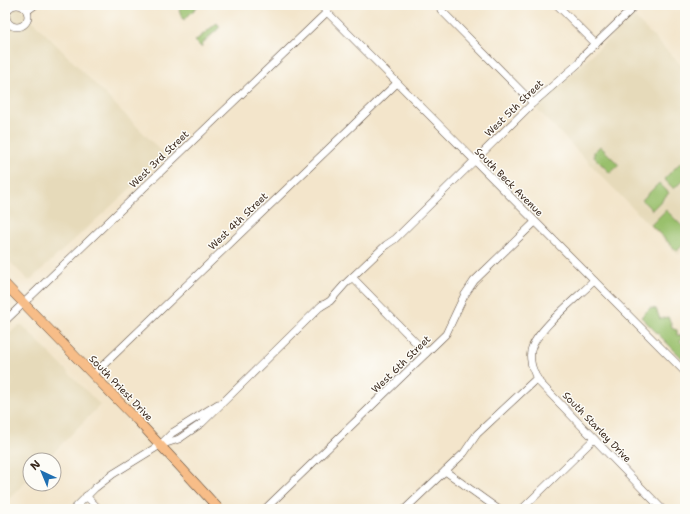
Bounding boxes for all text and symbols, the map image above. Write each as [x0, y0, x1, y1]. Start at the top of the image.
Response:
street label: West 5th Street [482, 77, 546, 139]
street label: West 3rd Street [127, 127, 191, 191]
street label: South Beck Avenue [472, 145, 546, 219]
street label: West 4th Street [206, 189, 270, 253]
street label: West 6th Street [369, 332, 433, 396]
street label: South Priest Drive [86, 352, 156, 424]
street label: South Starley Drive [560, 389, 634, 465]
north arrow [22, 452, 62, 492]
text: N [27, 457, 44, 474]

